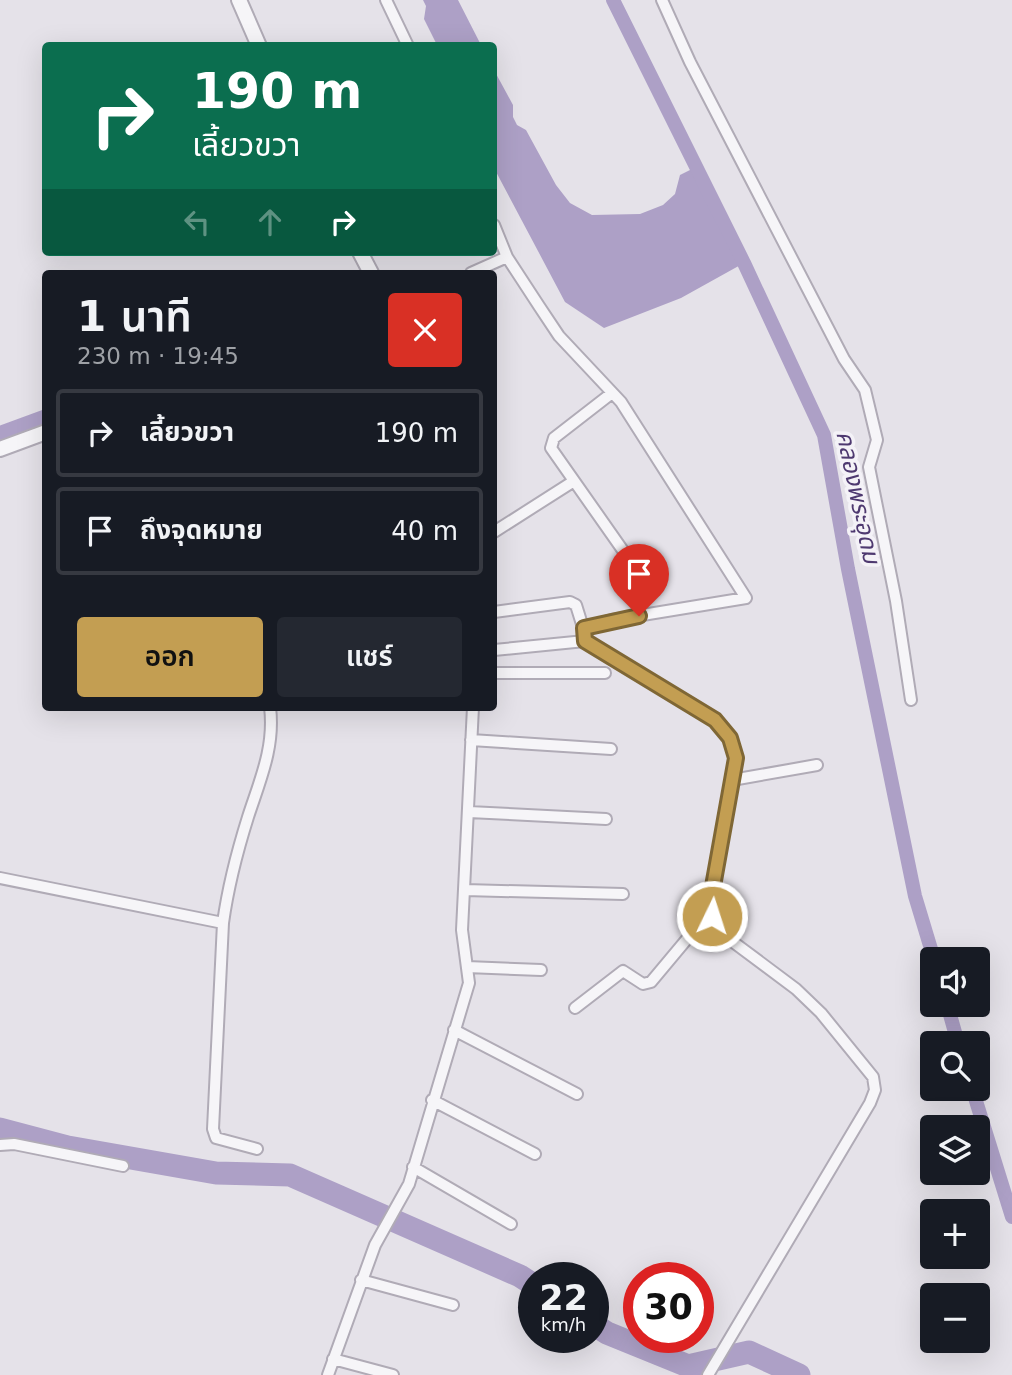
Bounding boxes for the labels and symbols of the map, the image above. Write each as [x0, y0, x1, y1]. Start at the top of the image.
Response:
water label: คลองพระอุดม [829, 428, 886, 568]
pin [609, 544, 669, 616]
position arrow [675, 879, 749, 953]
speed limit sign: 30 [623, 1262, 714, 1353]

